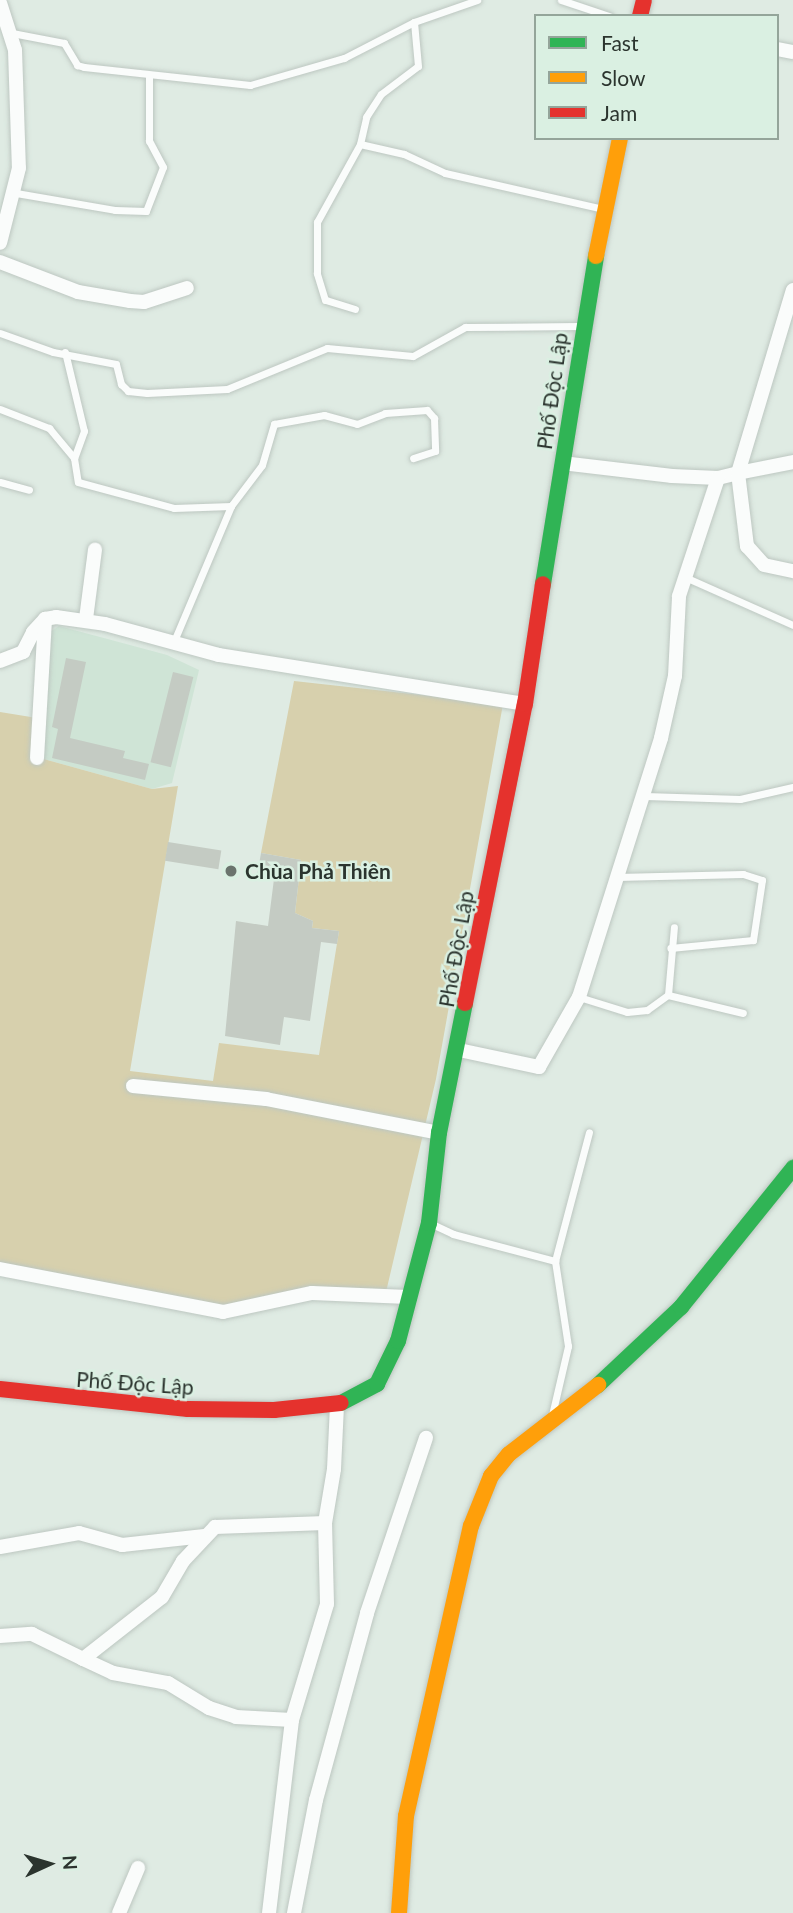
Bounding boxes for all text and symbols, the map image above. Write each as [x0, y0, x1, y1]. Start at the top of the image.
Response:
legend [534, 14, 779, 140]
text: Fast [601, 30, 638, 55]
text: Slow [601, 65, 645, 90]
text: Jam [601, 100, 637, 125]
street label: Phố Độc Lập [531, 331, 573, 451]
place label: Chùa Phả Thiên [245, 858, 392, 884]
marker: Chùa Phả Thiên [223, 863, 239, 879]
street label: Phố Độc Lập [433, 889, 479, 1009]
street label: Phố Độc Lập [75, 1366, 195, 1400]
north arrow [14, 1829, 84, 1899]
text: N [58, 1854, 82, 1871]

